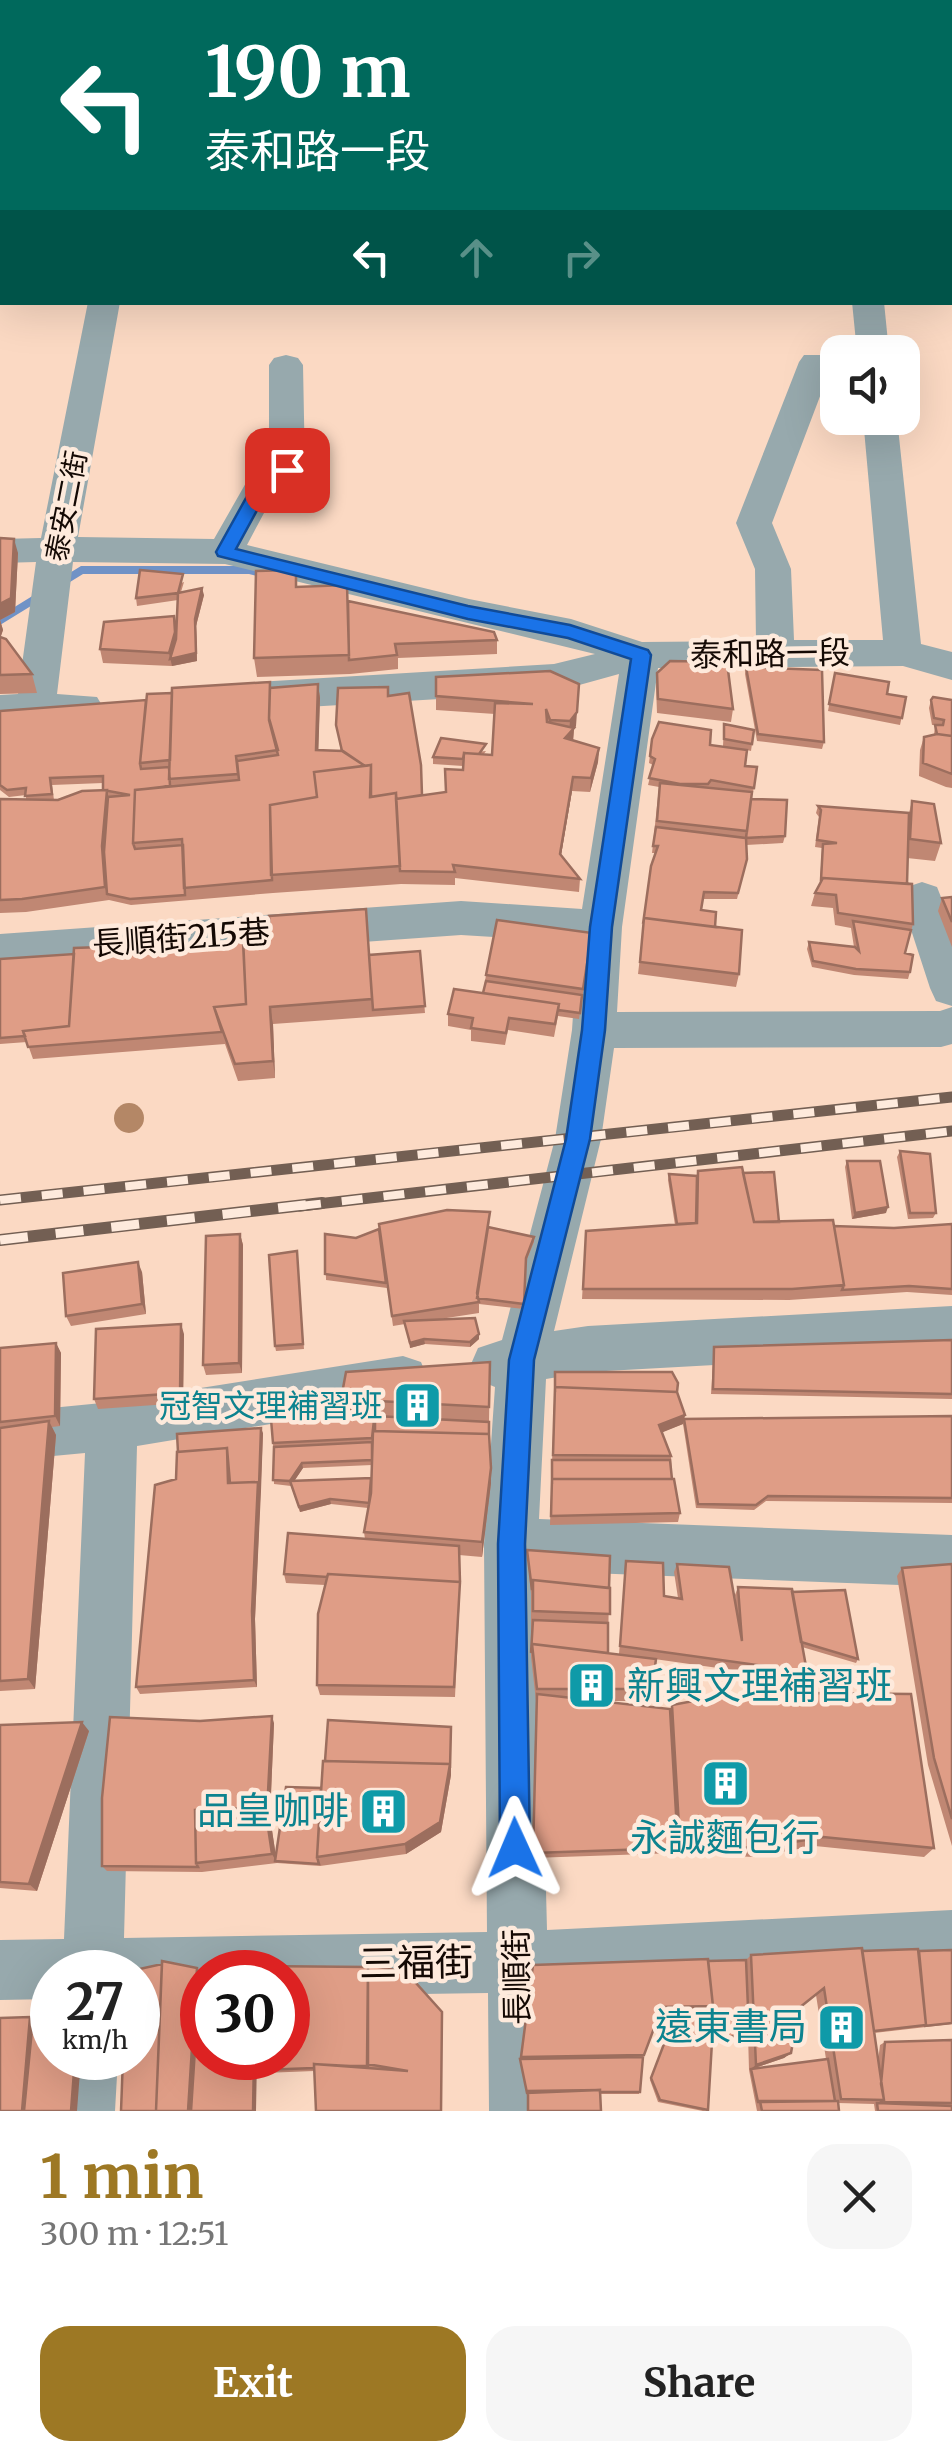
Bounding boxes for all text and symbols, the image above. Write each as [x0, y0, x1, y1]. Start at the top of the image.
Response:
text: 190 m [205, 28, 411, 116]
icon: left [40, 40, 170, 170]
text: 泰和路一段 [205, 123, 430, 179]
icon: left [344, 230, 399, 285]
icon: ahead [449, 230, 504, 285]
icon: right [554, 230, 609, 285]
map controls [820, 335, 920, 435]
button: sound [820, 335, 920, 435]
pin [245, 428, 330, 513]
icon: arrive [260, 443, 315, 498]
street label: 泰安二街 [38, 448, 94, 564]
street label: 泰和路一段 [690, 633, 850, 675]
street label: 長順街215巷 [91, 912, 271, 964]
building icon: 冠智文理補習班 [392, 1380, 444, 1432]
place label: 冠智文理補習班 [159, 1386, 383, 1426]
building icon: 新興文理補習班 [566, 1660, 618, 1712]
place label: 新興文理補習班 [627, 1662, 893, 1709]
building icon: 永誠麵包行 [699, 1758, 751, 1810]
building icon: 品皇咖啡 [358, 1785, 410, 1837]
place label: 品皇咖啡 [197, 1787, 349, 1834]
position arrow [463, 1796, 567, 1900]
place label: 永誠麵包行 [630, 1814, 820, 1861]
street label: 長順街 [496, 1929, 538, 2025]
street label: 三福街 [359, 1938, 473, 1987]
speed limit sign: 30 [180, 1950, 310, 2080]
text: 27 [66, 1971, 124, 2034]
building icon: 遠東書局 [816, 2001, 868, 2053]
place label: 遠東書局 [655, 2003, 807, 2050]
text: km/h [62, 2024, 128, 2056]
text: 1 min [40, 2139, 203, 2214]
button: close [807, 2144, 912, 2249]
text: 300 m · 12:51 [40, 2214, 229, 2254]
button: Exit [40, 2326, 466, 2441]
button: Share [486, 2326, 912, 2441]

